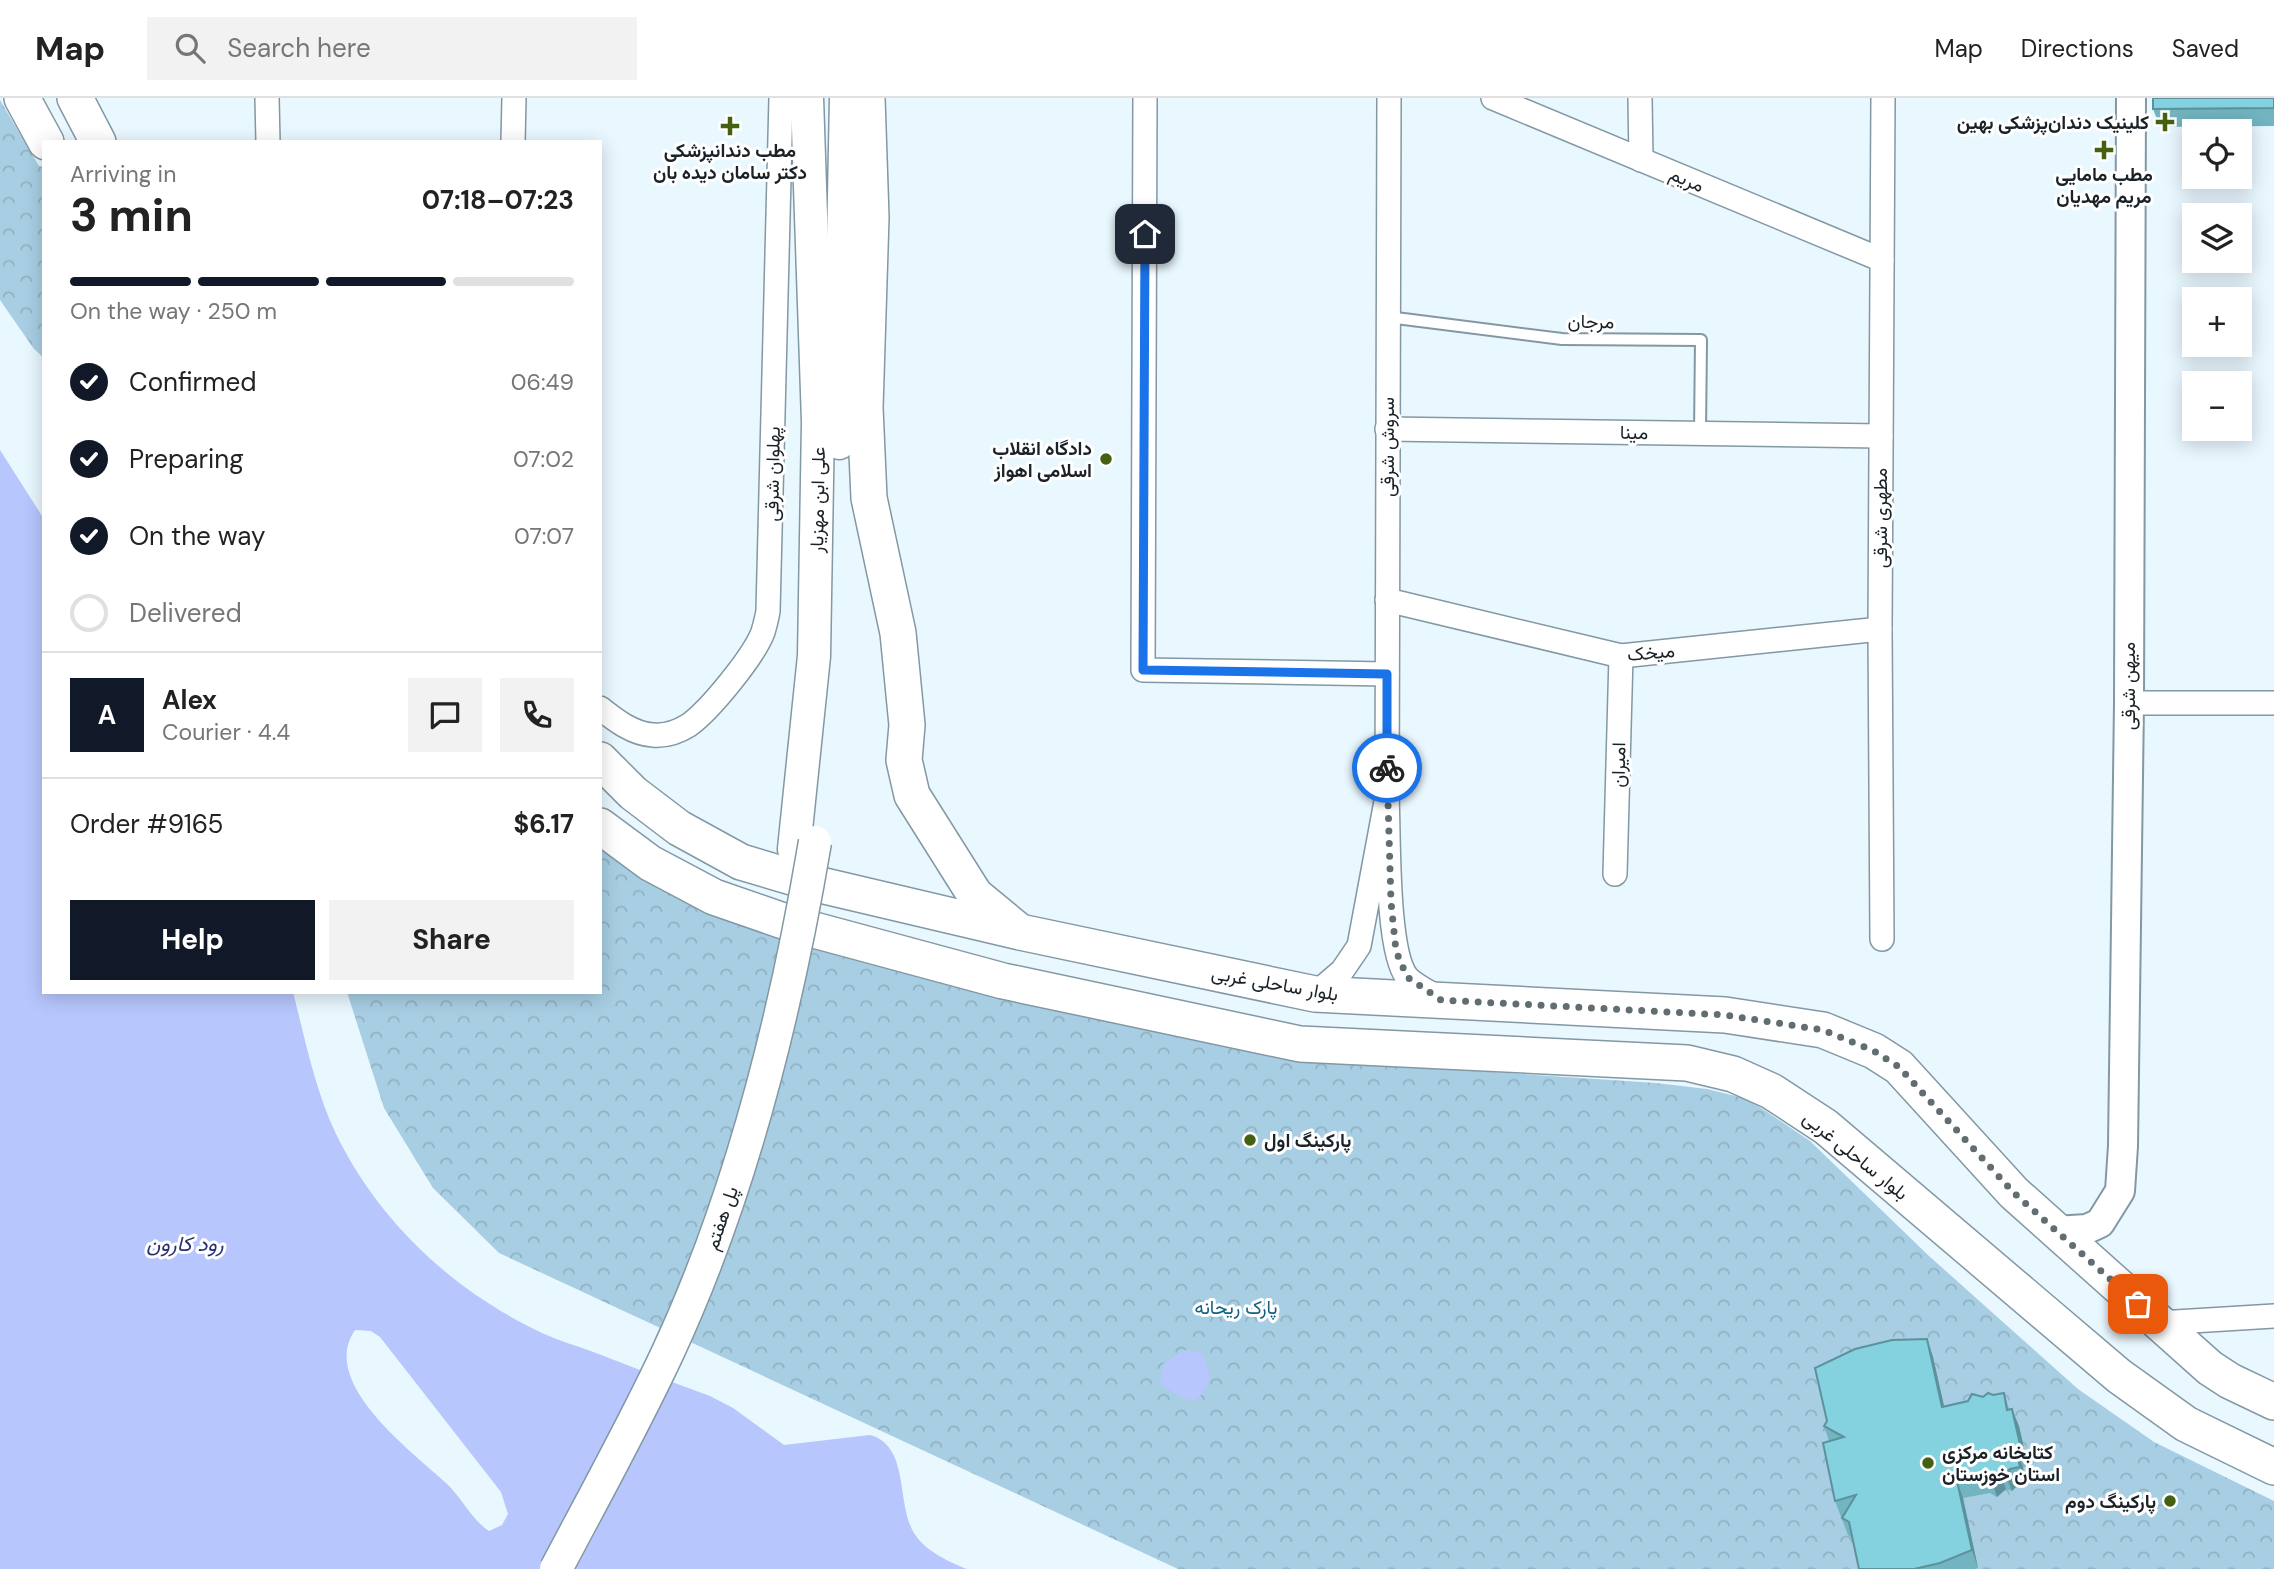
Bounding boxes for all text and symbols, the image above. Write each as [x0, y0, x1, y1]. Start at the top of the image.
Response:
search box [147, 17, 637, 80]
text: Map [35, 27, 105, 70]
icon: search [171, 29, 209, 67]
text: Search here [227, 31, 371, 65]
text: Map [1935, 33, 1983, 64]
text: Directions [2021, 33, 2134, 64]
text: Saved [2172, 33, 2239, 64]
place label: کلینیک دندان‌پزشکی بهین [1957, 110, 2149, 136]
marker: کلینیک دندان‌پزشکی بهین [2155, 112, 2175, 132]
marker: مطب دندانپزشکی دکتر سامان دیده بان [720, 116, 740, 136]
map controls [2182, 119, 2252, 441]
button: locate [2182, 119, 2252, 189]
place label: مطب دندانپزشکی دکتر سامان دیده بان [653, 138, 807, 185]
marker: مطب مامایی مریم مهدیان [2094, 140, 2114, 160]
text: Arriving in [70, 159, 176, 189]
street label: مریم [1666, 161, 1708, 198]
place label: مطب مامایی مریم مهدیان [2055, 162, 2153, 209]
text: 07:18–07:23 [422, 183, 574, 217]
text: 3 min [70, 185, 193, 245]
button: layers [2182, 203, 2252, 273]
pin [1115, 204, 1175, 264]
icon: home [1126, 215, 1164, 253]
button: + [2182, 287, 2252, 357]
text: On the way · 250 m [70, 296, 277, 326]
street label: مرجان [1568, 309, 1614, 334]
icon: check [70, 363, 108, 401]
text: Confirmed [129, 365, 256, 399]
text: 06:49 [511, 367, 574, 397]
button: − [2182, 371, 2252, 441]
street label: سروش شرقی [1375, 397, 1400, 497]
street label: مینا [1620, 420, 1648, 445]
street label: پهلوان شرقی [759, 426, 787, 522]
place label: دادگاه انقلاب اسلامی اهواز [992, 436, 1092, 483]
icon: check [70, 440, 108, 478]
text: Preparing [129, 442, 244, 476]
text: 07:02 [513, 444, 574, 474]
street label: علی ابن مهزیار [804, 447, 831, 554]
marker: دادگاه انقلاب اسلامی اهواز [1098, 451, 1114, 467]
street label: مطهری شرقی [1868, 468, 1893, 568]
icon: check [70, 517, 108, 555]
text: On the way [129, 519, 265, 553]
text: 07:07 [514, 521, 574, 551]
text: Delivered [129, 596, 242, 630]
street label: میخک [1626, 638, 1676, 667]
street label: میهن شرقی [2116, 642, 2141, 730]
button: chat [408, 678, 482, 752]
button: phone [500, 678, 574, 752]
text: Alex [162, 683, 217, 717]
text: A [98, 698, 116, 732]
text: Courier · 4.4 [162, 717, 290, 747]
courier [1352, 733, 1422, 803]
street label: امیران [1606, 742, 1631, 788]
icon: bike [1368, 749, 1406, 787]
text: Order #9165 [70, 807, 223, 841]
text: $6.17 [514, 807, 574, 841]
button: Help [70, 900, 315, 980]
button: Share [329, 900, 574, 980]
street label: بلوار ساحلی غربی [1209, 960, 1340, 1007]
street label: بلوار ساحلی غربی [1798, 1105, 1914, 1206]
place label: پارکینگ اول [1264, 1128, 1351, 1154]
marker: پارکینگ اول [1242, 1132, 1258, 1148]
street label: پل هفتم [699, 1183, 745, 1254]
water label: رود کارون [146, 1230, 224, 1258]
pin [2108, 1274, 2168, 1334]
icon: bag [2119, 1285, 2157, 1323]
park label: پارک ریحانه [1195, 1295, 1277, 1321]
place label: کتابخانه مرکزی استان خوزستان [1942, 1440, 2060, 1487]
marker: کتابخانه مرکزی استان خوزستان [1920, 1455, 1936, 1471]
place label: پارکینگ دوم [2065, 1489, 2156, 1515]
marker: پارکینگ دوم [2162, 1493, 2178, 1509]

